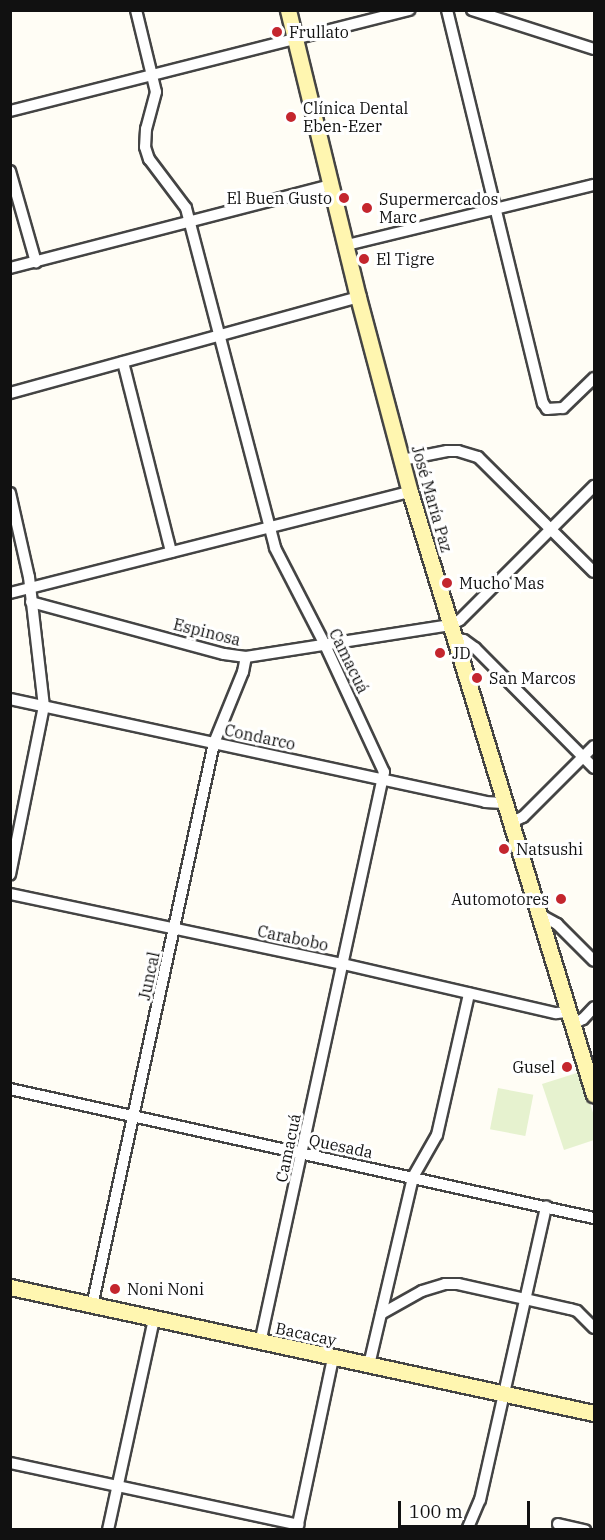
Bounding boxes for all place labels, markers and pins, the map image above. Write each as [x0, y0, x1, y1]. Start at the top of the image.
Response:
place label: Frullato [289, 22, 349, 42]
marker: Frullato [270, 25, 284, 39]
place label: Clínica Dental Eben-Ezer [303, 98, 408, 136]
marker: Clínica Dental Eben-Ezer [284, 110, 298, 124]
place label: El Buen Gusto [226, 188, 332, 208]
place label: Supermercados Marc [379, 189, 498, 227]
marker: El Buen Gusto [337, 191, 351, 205]
marker: Supermercados Marc [360, 201, 374, 215]
place label: El Tigre [376, 249, 435, 269]
marker: El Tigre [357, 252, 371, 266]
place label: Mucho Mas [459, 573, 544, 593]
marker: Mucho Mas [440, 576, 454, 590]
place label: JD [452, 643, 471, 663]
marker: JD [433, 646, 447, 660]
place label: San Marcos [489, 668, 576, 688]
marker: San Marcos [470, 671, 484, 685]
place label: Natsushi [516, 839, 583, 859]
marker: Natsushi [497, 842, 511, 856]
place label: Automotores [451, 889, 549, 909]
marker: Automotores [554, 892, 568, 906]
place label: Gusel [512, 1057, 555, 1077]
marker: Gusel [560, 1060, 574, 1074]
place label: Noni Noni [127, 1279, 204, 1299]
marker: Noni Noni [108, 1282, 122, 1296]

